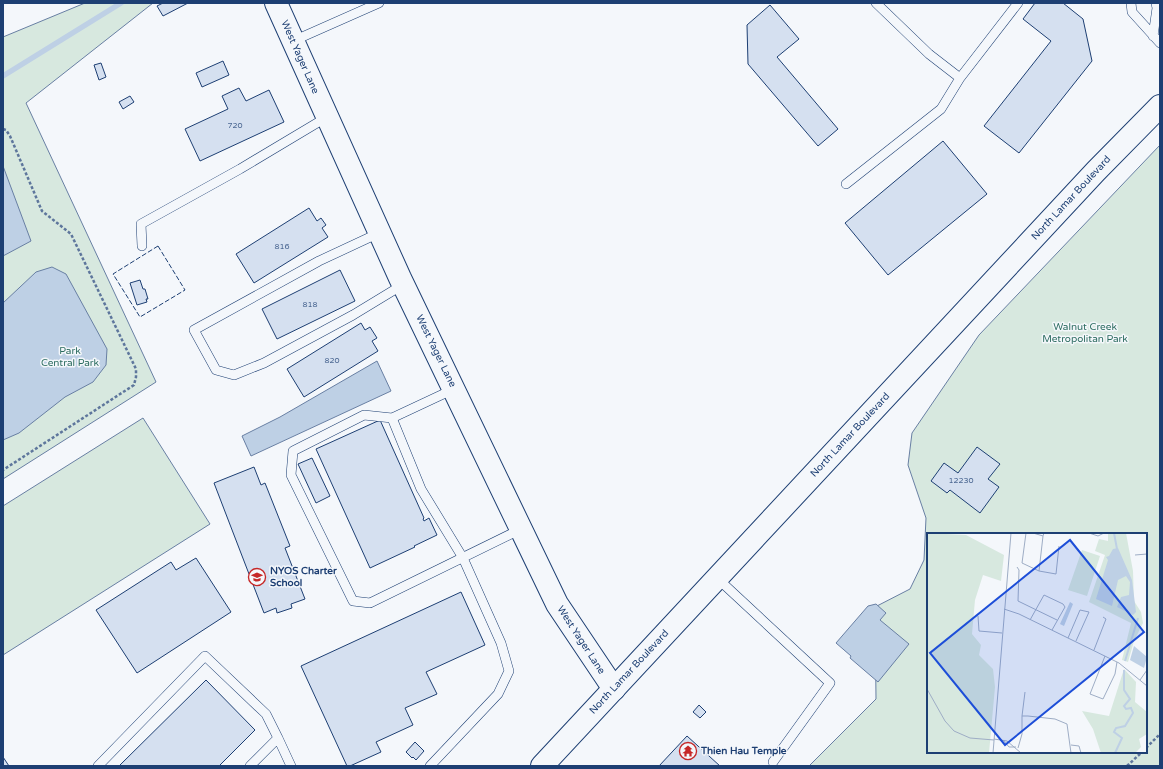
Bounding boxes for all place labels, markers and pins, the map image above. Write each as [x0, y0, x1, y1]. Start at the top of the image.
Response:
place label: NYOS Charter School [270, 565, 337, 589]
school or university icon: NYOS Charter School [247, 567, 267, 587]
temple icon: Thien Hau Temple [678, 741, 698, 761]
place label: Thien Hau Temple [700, 745, 787, 757]

